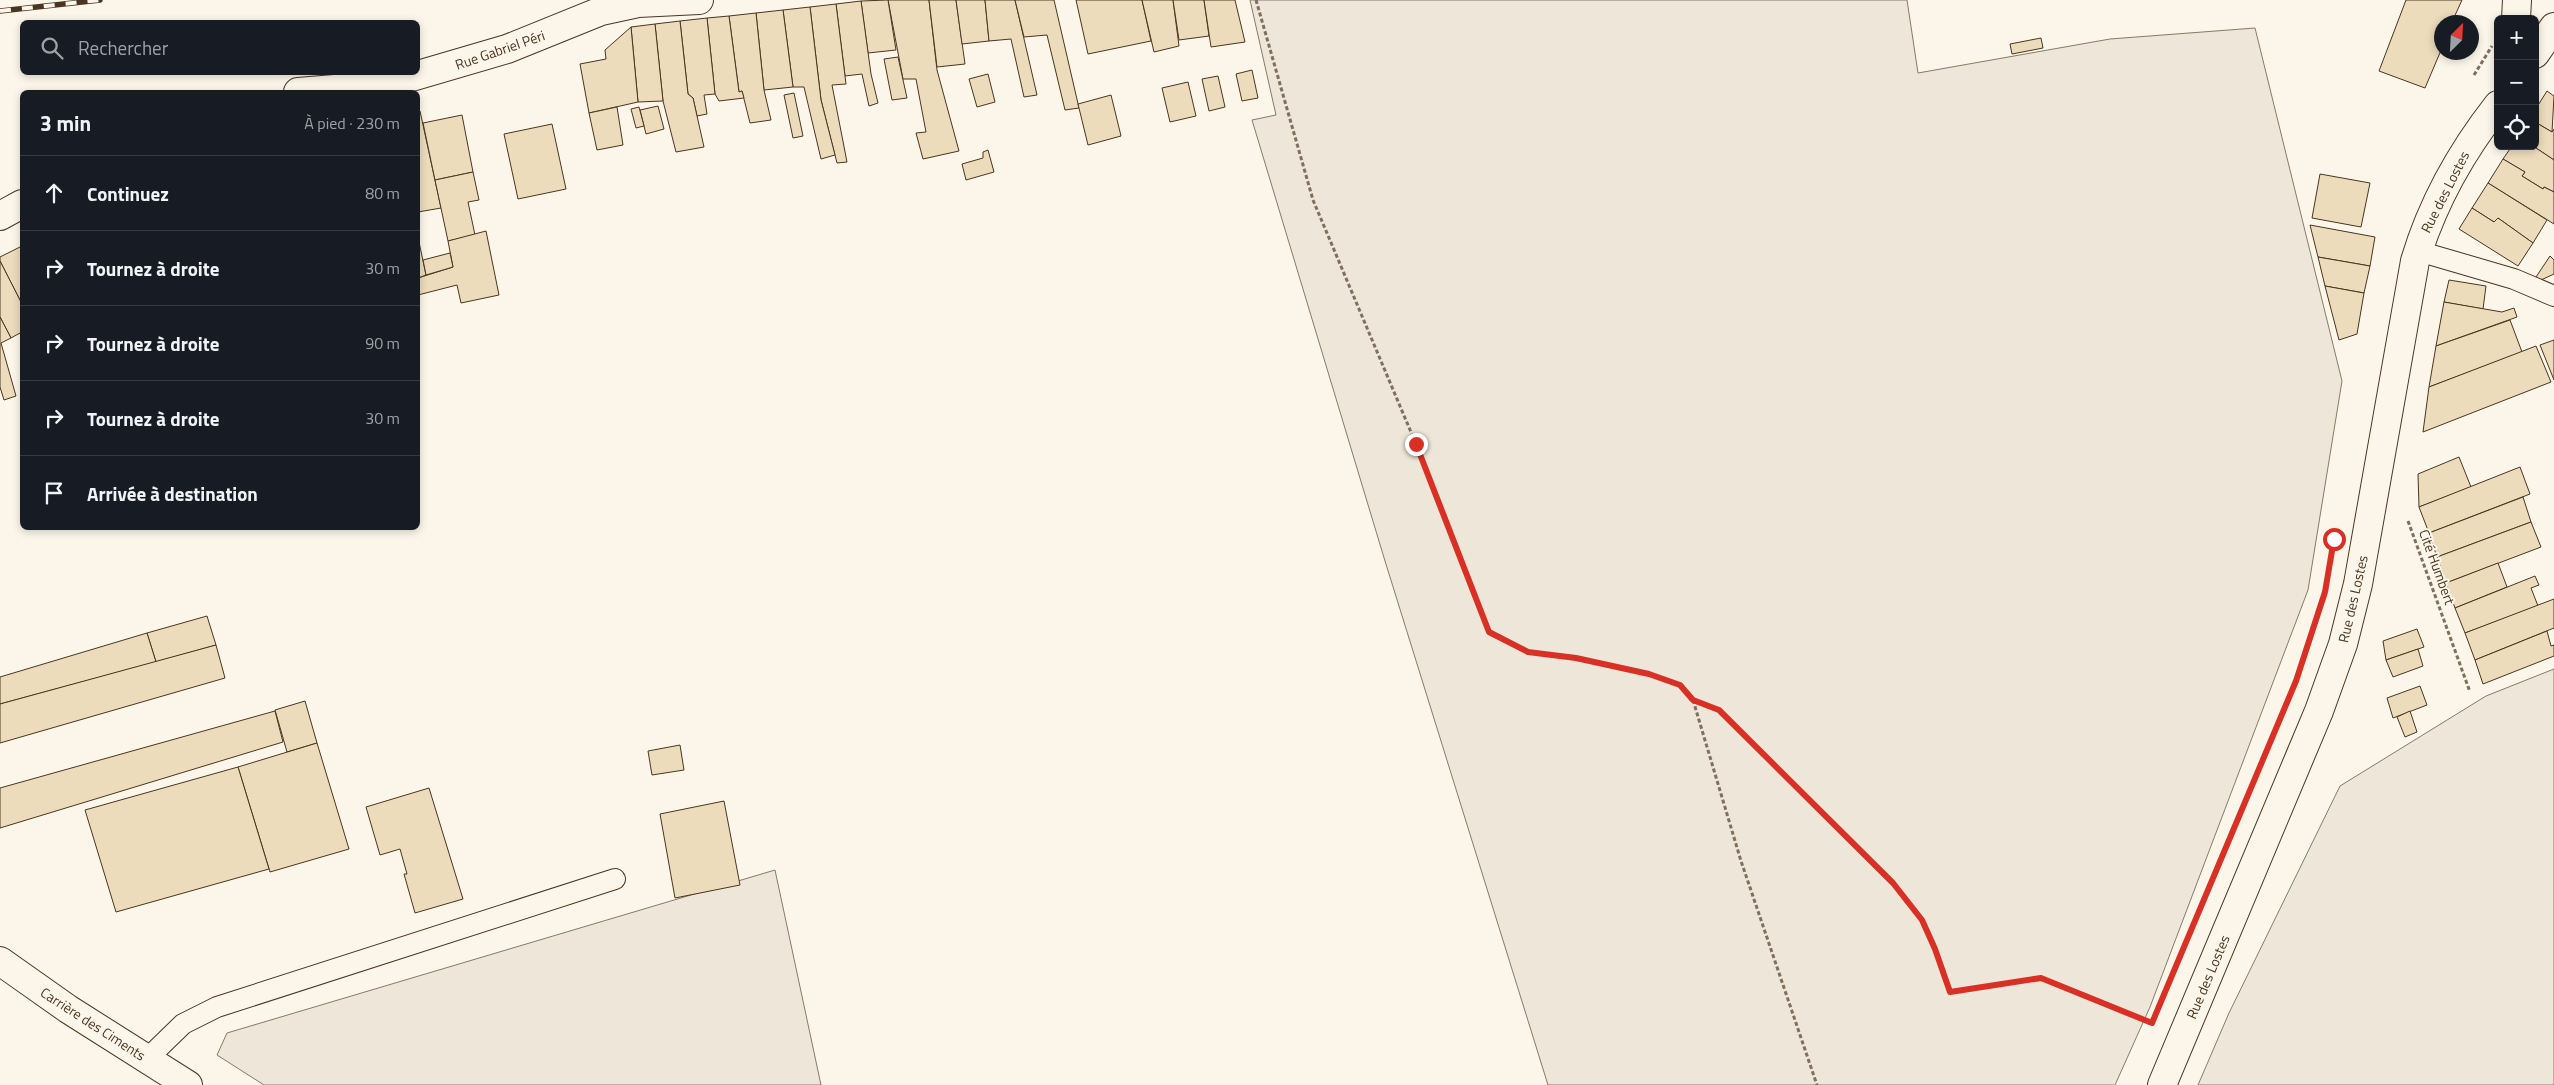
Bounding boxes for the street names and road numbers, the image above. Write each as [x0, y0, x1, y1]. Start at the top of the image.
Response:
street label: Rue Gabriel Péri [452, 24, 548, 75]
street label: Rue des Lostes [2415, 147, 2474, 236]
street label: Cité Humbert [2414, 526, 2461, 607]
street label: Rue des Lostes [2332, 553, 2373, 645]
street label: Rue des Lostes [2180, 932, 2235, 1022]
street label: Carrière des Ciments [37, 982, 150, 1066]

